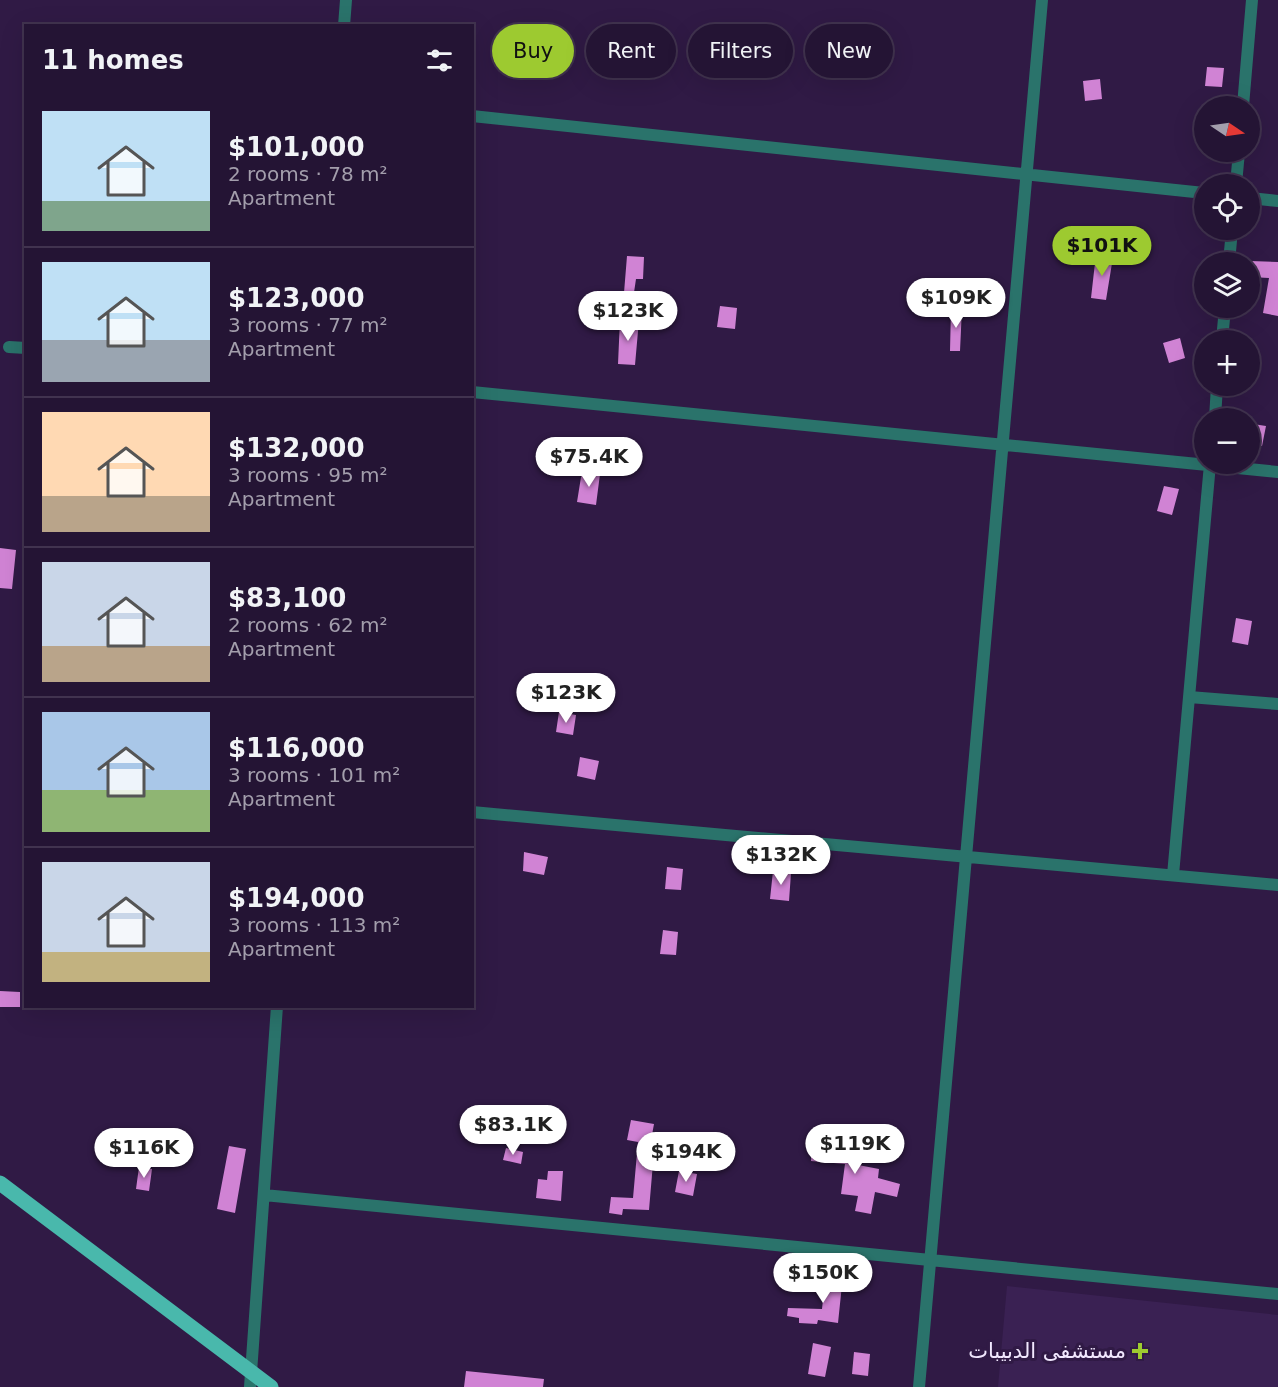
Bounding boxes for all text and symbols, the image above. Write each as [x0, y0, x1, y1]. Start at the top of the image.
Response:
chip: Buy [492, 24, 574, 78]
chip: Rent [586, 24, 676, 78]
chip: Filters [688, 24, 793, 78]
chip: New [805, 24, 893, 78]
icon: filters [423, 44, 456, 77]
text: 11 homes [42, 45, 184, 75]
north arrow [1194, 96, 1260, 162]
map controls [1194, 96, 1260, 474]
text: $101,000 [228, 132, 365, 162]
icon: home [90, 135, 162, 207]
text: 2 rooms · 78 m² [228, 162, 388, 186]
button: locate [1194, 174, 1260, 240]
text: Apartment [228, 186, 335, 210]
pin: $101K [1060, 226, 1144, 277]
text: $101K [1066, 233, 1138, 257]
button: layers [1194, 252, 1260, 318]
pin: $109K [914, 278, 998, 329]
text: $123,000 [228, 283, 365, 313]
text: $109K [920, 285, 992, 309]
icon: home [90, 286, 162, 358]
pin: $123K [586, 291, 670, 342]
text: $123K [592, 298, 664, 322]
text: 3 rooms · 77 m² [228, 313, 388, 337]
button: + [1194, 330, 1260, 396]
text: Apartment [228, 337, 335, 361]
button: − [1194, 408, 1260, 474]
text: $132,000 [228, 433, 365, 463]
icon: home [90, 436, 162, 508]
pin: $75.4K [540, 437, 638, 488]
text: $75.4K [550, 444, 628, 468]
text: 3 rooms · 95 m² [228, 463, 388, 487]
text: Apartment [228, 487, 335, 511]
text: $83,100 [228, 583, 346, 613]
icon: home [90, 586, 162, 658]
text: 2 rooms · 62 m² [228, 613, 388, 637]
text: Apartment [228, 637, 335, 661]
pin: $123K [524, 673, 608, 724]
text: $123K [530, 680, 602, 704]
text: $116,000 [228, 733, 365, 763]
icon: home [90, 736, 162, 808]
text: 3 rooms · 101 m² [228, 763, 400, 787]
text: Apartment [228, 787, 335, 811]
pin: $132K [739, 835, 823, 886]
text: $132K [745, 842, 817, 866]
text: $194,000 [228, 883, 365, 913]
icon: home [90, 886, 162, 958]
text: 3 rooms · 113 m² [228, 913, 400, 937]
text: Apartment [228, 937, 335, 961]
pin: $83.1K [464, 1105, 562, 1156]
text: $83.1K [474, 1112, 552, 1136]
pin: $119K [813, 1124, 897, 1175]
pin: $116K [102, 1128, 186, 1179]
text: $119K [819, 1131, 891, 1155]
pin: $194K [644, 1132, 728, 1183]
text: $116K [108, 1135, 180, 1159]
text: $194K [650, 1139, 722, 1163]
pin: $150K [781, 1253, 865, 1304]
text: $150K [787, 1260, 859, 1284]
place label: مستشفى الدبيبات [968, 1339, 1126, 1363]
marker: مستشفى الدبيبات [1131, 1342, 1149, 1360]

